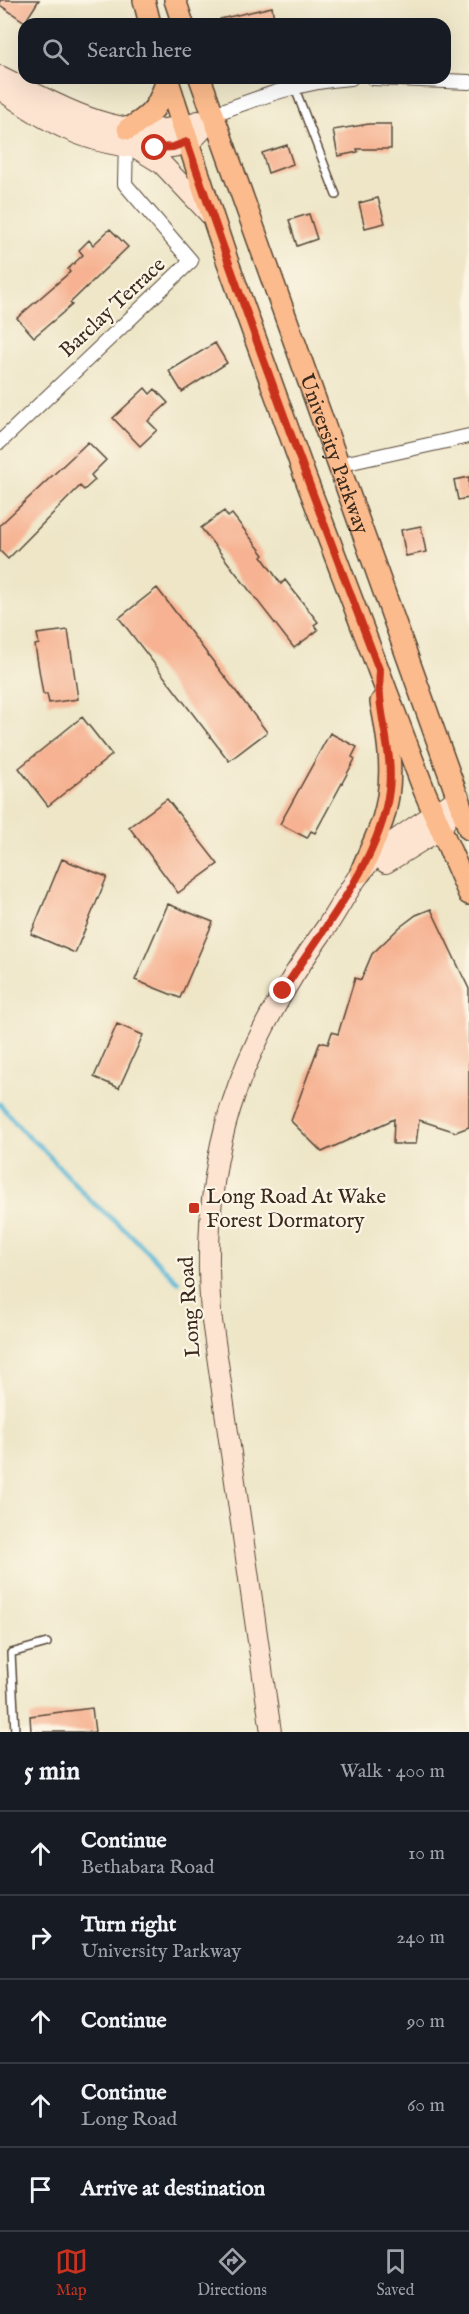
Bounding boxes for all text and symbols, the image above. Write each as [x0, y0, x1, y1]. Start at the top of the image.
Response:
search box [18, 18, 451, 84]
icon: search [39, 35, 72, 68]
text: Search here [87, 37, 192, 65]
route start [141, 134, 167, 160]
street label: Barclay Terrace [54, 252, 172, 364]
street label: University Parkway [292, 370, 374, 539]
route end [269, 977, 295, 1003]
place label: Long Road At Wake Forest Dormatory [206, 1184, 386, 1235]
marker: Long Road At Wake Forest Dormatory [187, 1201, 201, 1215]
street label: Long Road [173, 1255, 207, 1358]
text: 5 min [24, 1755, 80, 1788]
text: Walk · 400 m [340, 1759, 445, 1784]
text: Continue [81, 1827, 167, 1855]
icon: ahead [24, 1837, 57, 1870]
text: 10 m [408, 1841, 445, 1866]
text: Bethabara Road [81, 1855, 214, 1880]
text: Turn right [81, 1911, 176, 1939]
icon: right [24, 1921, 57, 1954]
text: 240 m [396, 1925, 445, 1950]
text: University Parkway [81, 1939, 241, 1964]
icon: ahead [24, 2005, 57, 2038]
text: Continue [81, 2007, 167, 2035]
text: 90 m [407, 2009, 445, 2034]
text: Continue [81, 2079, 167, 2107]
icon: ahead [24, 2089, 57, 2122]
text: 60 m [407, 2093, 445, 2118]
text: Long Road [81, 2107, 177, 2132]
icon: arrive [24, 2173, 57, 2206]
text: Arrive at destination [81, 2175, 265, 2203]
tab: Map [55, 2245, 88, 2301]
tab: Directions [197, 2245, 267, 2301]
tab: Saved [376, 2245, 414, 2301]

